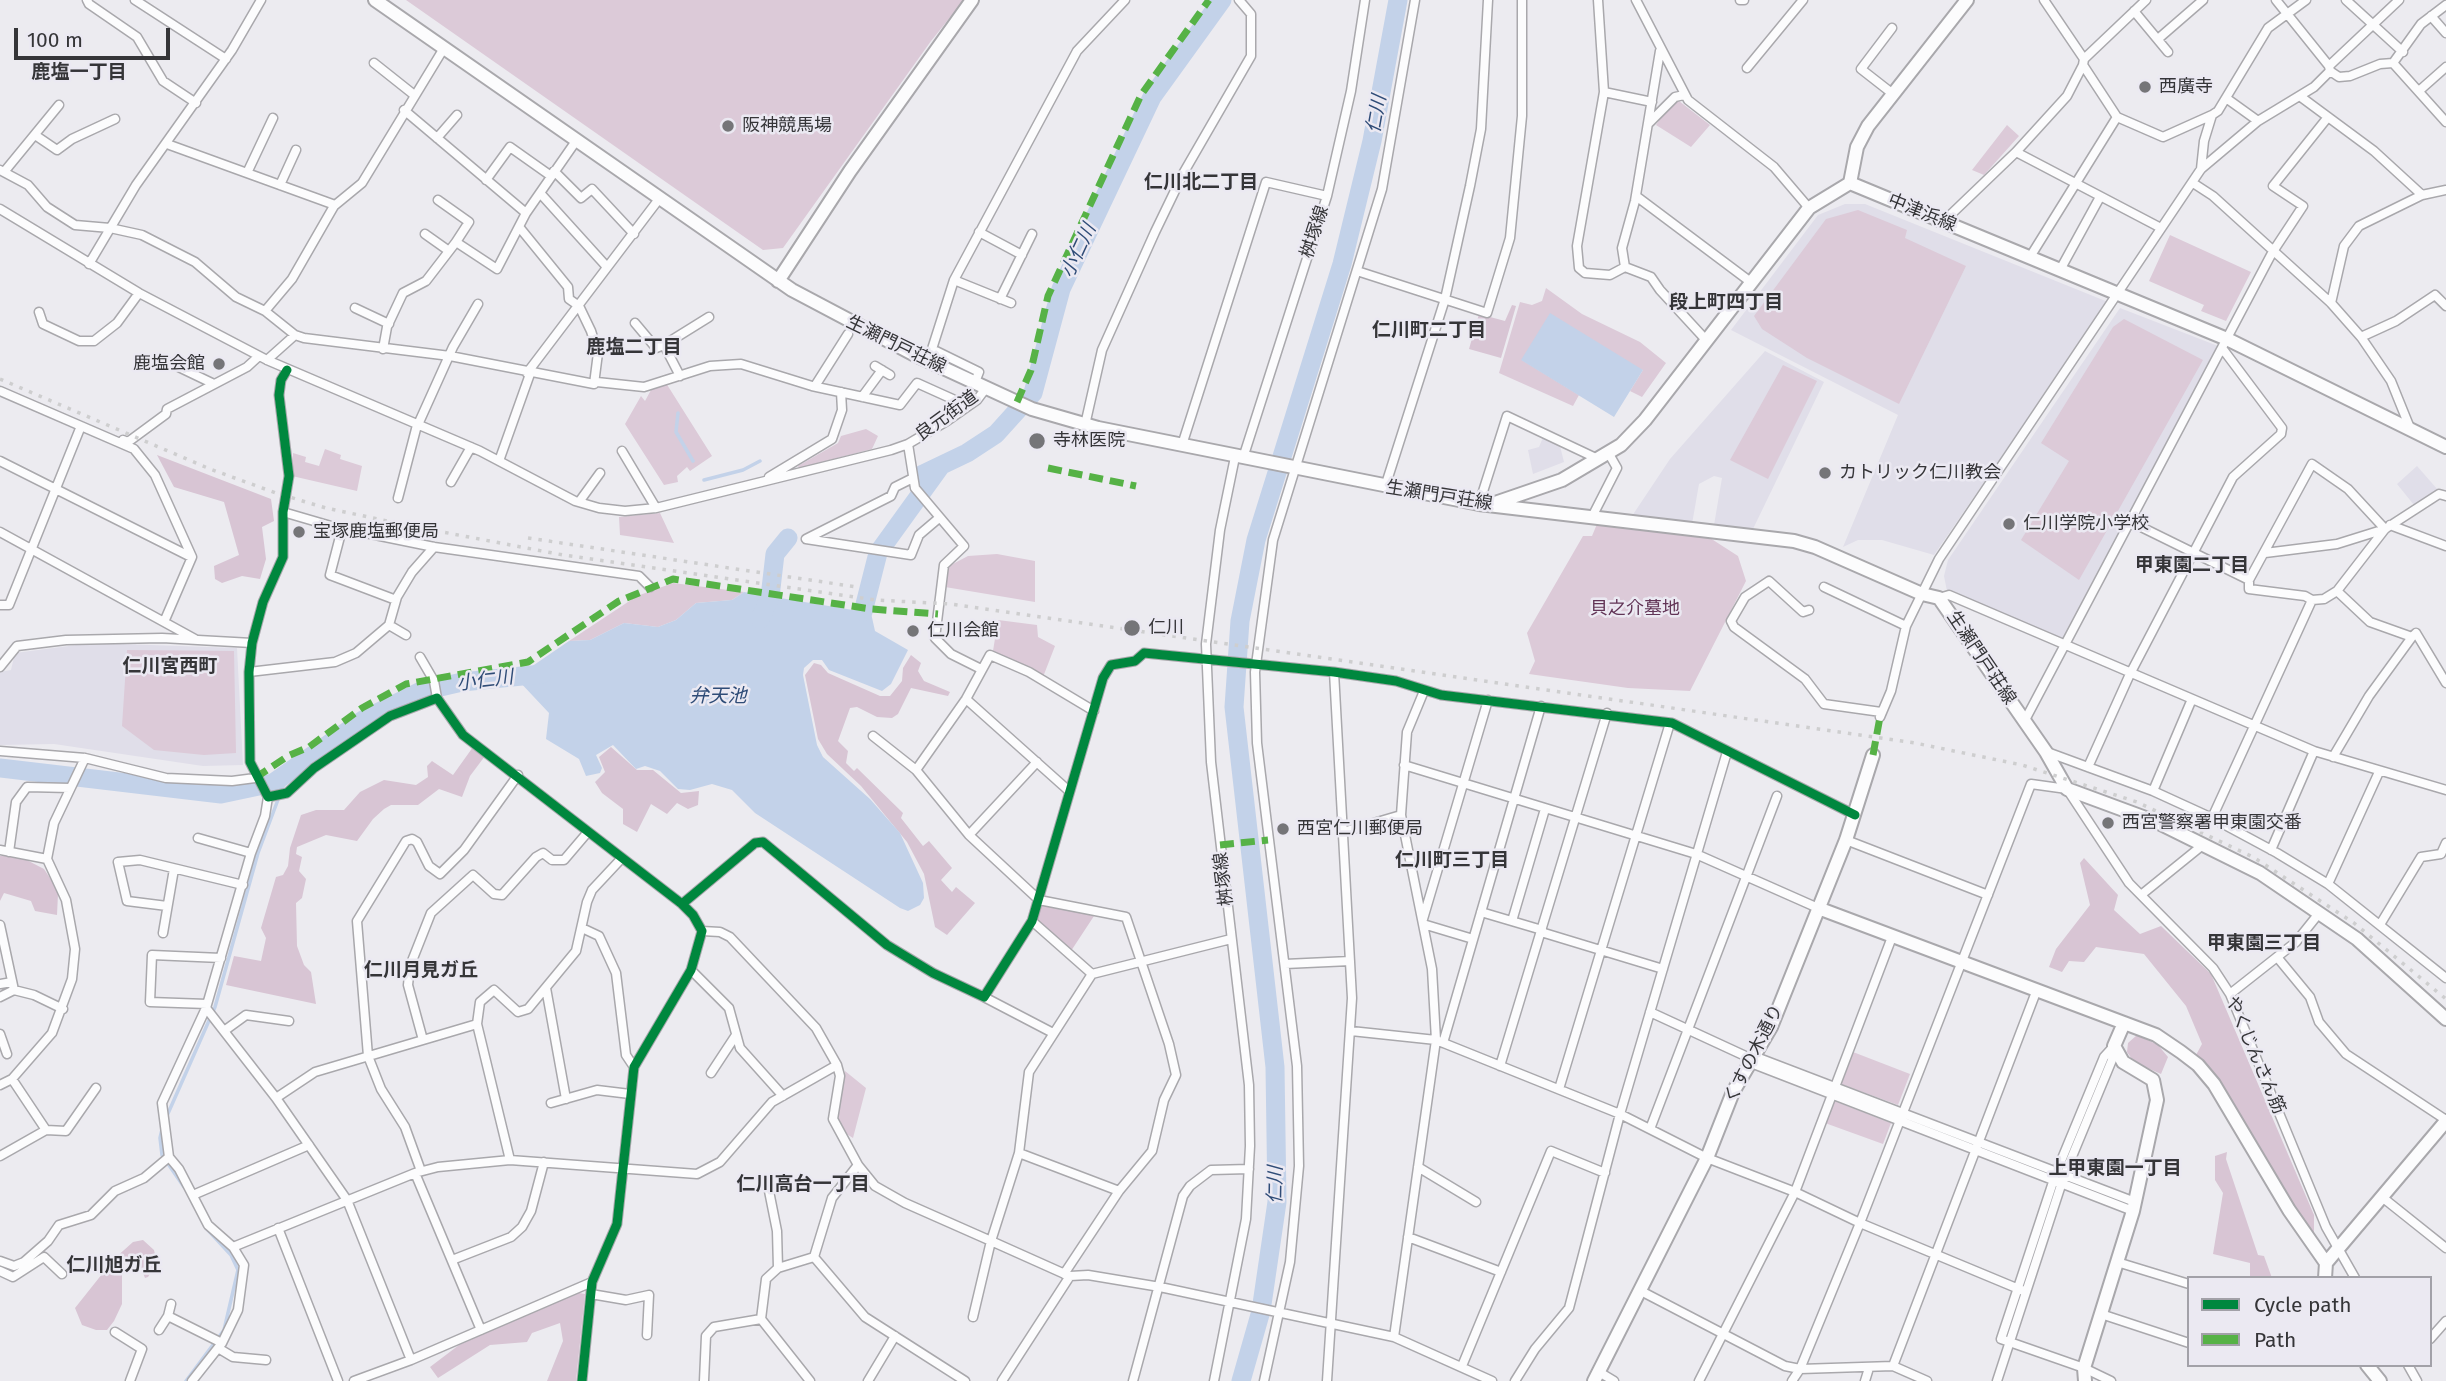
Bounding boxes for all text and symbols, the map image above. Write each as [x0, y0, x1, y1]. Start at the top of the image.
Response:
scale bar [18, 14, 173, 58]
text: 100 m [27, 27, 83, 53]
district label: 鹿塩一丁目 [32, 62, 126, 84]
place label: 西廣寺 [2159, 76, 2213, 98]
marker: 西廣寺 [2137, 79, 2153, 95]
water label: 仁川 [1362, 93, 1392, 135]
place label: 阪神競馬場 [742, 115, 832, 137]
marker: 阪神競馬場 [720, 118, 736, 134]
district label: 仁川北二丁目 [1144, 172, 1258, 194]
street label: 中津浜線 [1885, 190, 1959, 236]
street label: 桝塚線 [1296, 203, 1334, 261]
water label: 小仁川 [1057, 220, 1101, 282]
district label: 段上町四丁目 [1669, 292, 1783, 314]
street label: 生瀬門戸荘線 [843, 312, 949, 378]
district label: 仁川町二丁目 [1372, 320, 1486, 342]
district label: 鹿塩二丁目 [587, 337, 681, 359]
place label: 鹿塩会館 [133, 353, 205, 375]
marker: 鹿塩会館 [211, 356, 227, 372]
street label: 良元街道 [912, 386, 982, 446]
place label: 寺林医院 [1053, 430, 1125, 452]
marker: 寺林医院 [1027, 431, 1047, 451]
place label: カトリック仁川教会 [1839, 462, 2001, 484]
marker: カトリック仁川教会 [1817, 465, 1833, 481]
street label: 生瀬門戸荘線 [1384, 477, 1494, 515]
place label: 仁川学院小学校 [2023, 513, 2149, 535]
marker: 仁川学院小学校 [2001, 516, 2017, 532]
place label: 宝塚鹿塩郵便局 [313, 521, 439, 543]
marker: 宝塚鹿塩郵便局 [291, 524, 307, 540]
district label: 甲東園二丁目 [2135, 555, 2249, 577]
park label: 貝之介墓地 [1590, 598, 1680, 620]
street label: 生瀬門戸荘線 [1942, 607, 2020, 709]
place label: 仁川 [1148, 617, 1184, 639]
marker: 仁川 [1122, 618, 1142, 638]
place label: 仁川会館 [927, 620, 999, 642]
marker: 仁川会館 [905, 623, 921, 639]
district label: 仁川宮西町 [123, 656, 217, 678]
water label: 小仁川 [455, 666, 515, 696]
water label: 弁天池 [690, 686, 746, 708]
place label: 西宮警察署甲東園交番 [2122, 812, 2302, 834]
marker: 西宮警察署甲東園交番 [2100, 815, 2116, 831]
place label: 西宮仁川郵便局 [1297, 818, 1423, 840]
marker: 西宮仁川郵便局 [1275, 821, 1291, 837]
district label: 仁川町三丁目 [1395, 850, 1509, 872]
street label: 桝塚線 [1210, 851, 1238, 907]
district label: 甲東園三丁目 [2207, 933, 2321, 955]
district label: 仁川月見ガ丘 [364, 960, 478, 982]
street label: やくじんさん筋 [2220, 993, 2290, 1117]
street label: くすの木通り [1720, 1001, 1788, 1107]
district label: 上甲東園一丁目 [2049, 1158, 2181, 1180]
water label: 仁川 [1264, 1166, 1288, 1204]
district label: 仁川高台一丁目 [737, 1174, 869, 1196]
district label: 仁川旭ガ丘 [67, 1255, 161, 1277]
legend [2187, 1276, 2432, 1367]
text: Cycle path [2254, 1292, 2352, 1318]
text: Path [2254, 1327, 2296, 1353]

